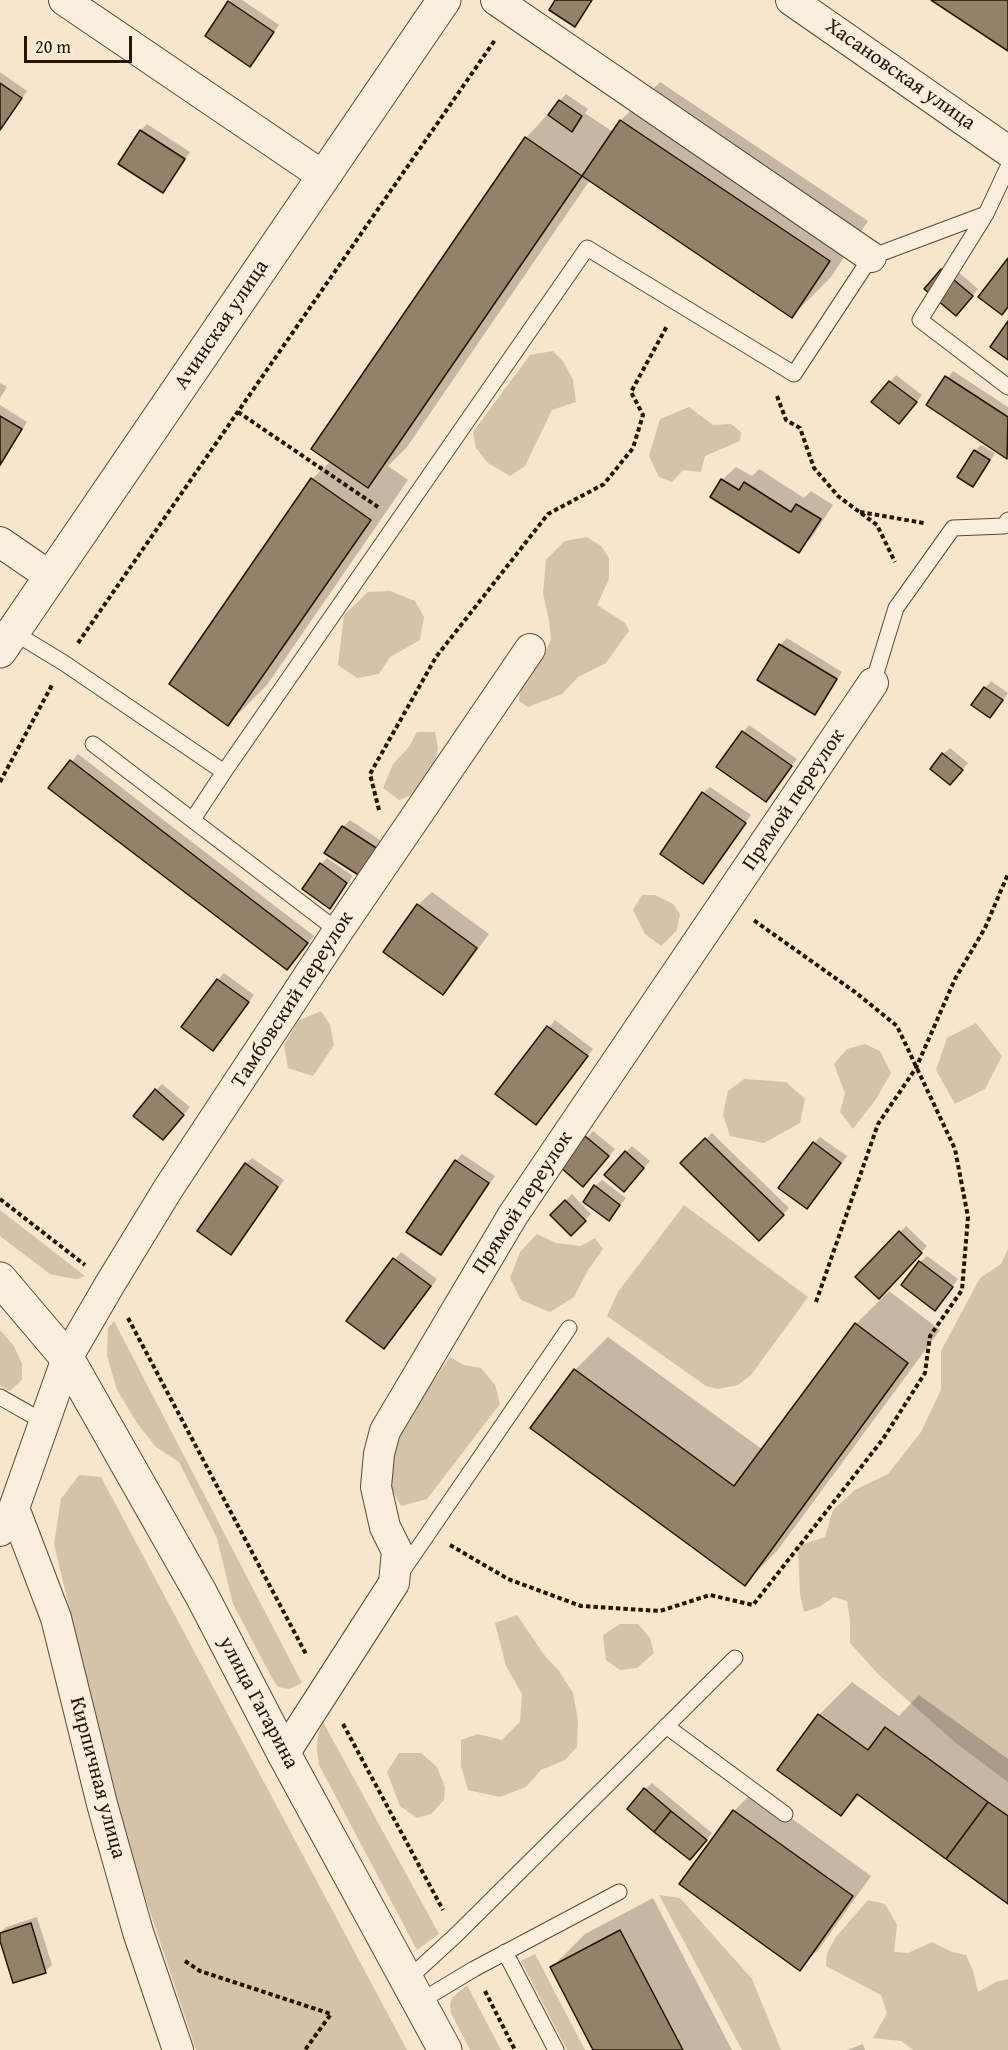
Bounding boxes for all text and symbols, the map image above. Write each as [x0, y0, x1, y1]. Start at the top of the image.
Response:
street label: Хасановская улица [820, 14, 980, 136]
scale bar [27, 24, 135, 62]
text: 20 m [35, 33, 71, 60]
street label: Ачинская улица [169, 255, 275, 395]
street label: Прямой переулок [737, 724, 851, 876]
street label: Тамбовский переулок [227, 907, 359, 1093]
street label: Прямой переулок [467, 1127, 579, 1279]
street label: улица Гагарина [213, 1632, 303, 1774]
street label: Кирпичная улица [63, 1694, 131, 1862]

